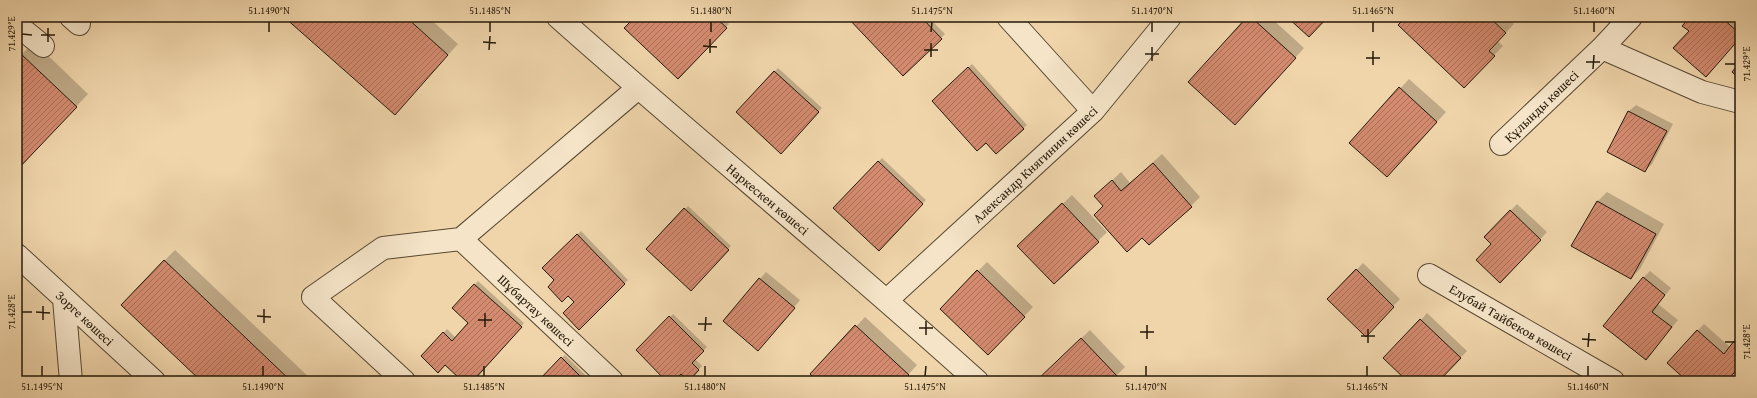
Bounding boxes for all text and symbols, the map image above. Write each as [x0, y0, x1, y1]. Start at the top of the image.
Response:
text: 51.1490°N [248, 3, 290, 18]
text: 51.1485°N [469, 3, 511, 18]
text: 51.1480°N [690, 3, 732, 18]
text: 51.1475°N [911, 3, 953, 18]
text: 51.1470°N [1131, 3, 1173, 18]
text: 51.1465°N [1352, 3, 1394, 18]
text: 51.1460°N [1573, 3, 1615, 18]
text: 71.429°E [4, 16, 19, 52]
text: 71.429°E [1739, 46, 1754, 82]
street label: Құлынды көшесі [1500, 66, 1583, 147]
street label: Александр Княгинин көшесі [969, 101, 1102, 227]
street label: Наркескен көшесі [722, 159, 813, 240]
street label: Шұбартау көшесі [493, 270, 578, 351]
street label: Елубай Тайбеков көшесі [1446, 279, 1576, 366]
street label: Зорге көшесі [51, 286, 118, 351]
text: 71.428°E [4, 294, 19, 330]
text: 71.428°E [1739, 324, 1754, 360]
text: 51.1495°N [21, 379, 63, 394]
text: 51.1490°N [242, 379, 284, 394]
text: 51.1485°N [463, 379, 505, 394]
text: 51.1480°N [684, 379, 726, 394]
text: 51.1475°N [904, 379, 946, 394]
text: 51.1470°N [1125, 379, 1167, 394]
text: 51.1465°N [1346, 379, 1388, 394]
text: 51.1460°N [1567, 379, 1609, 394]

